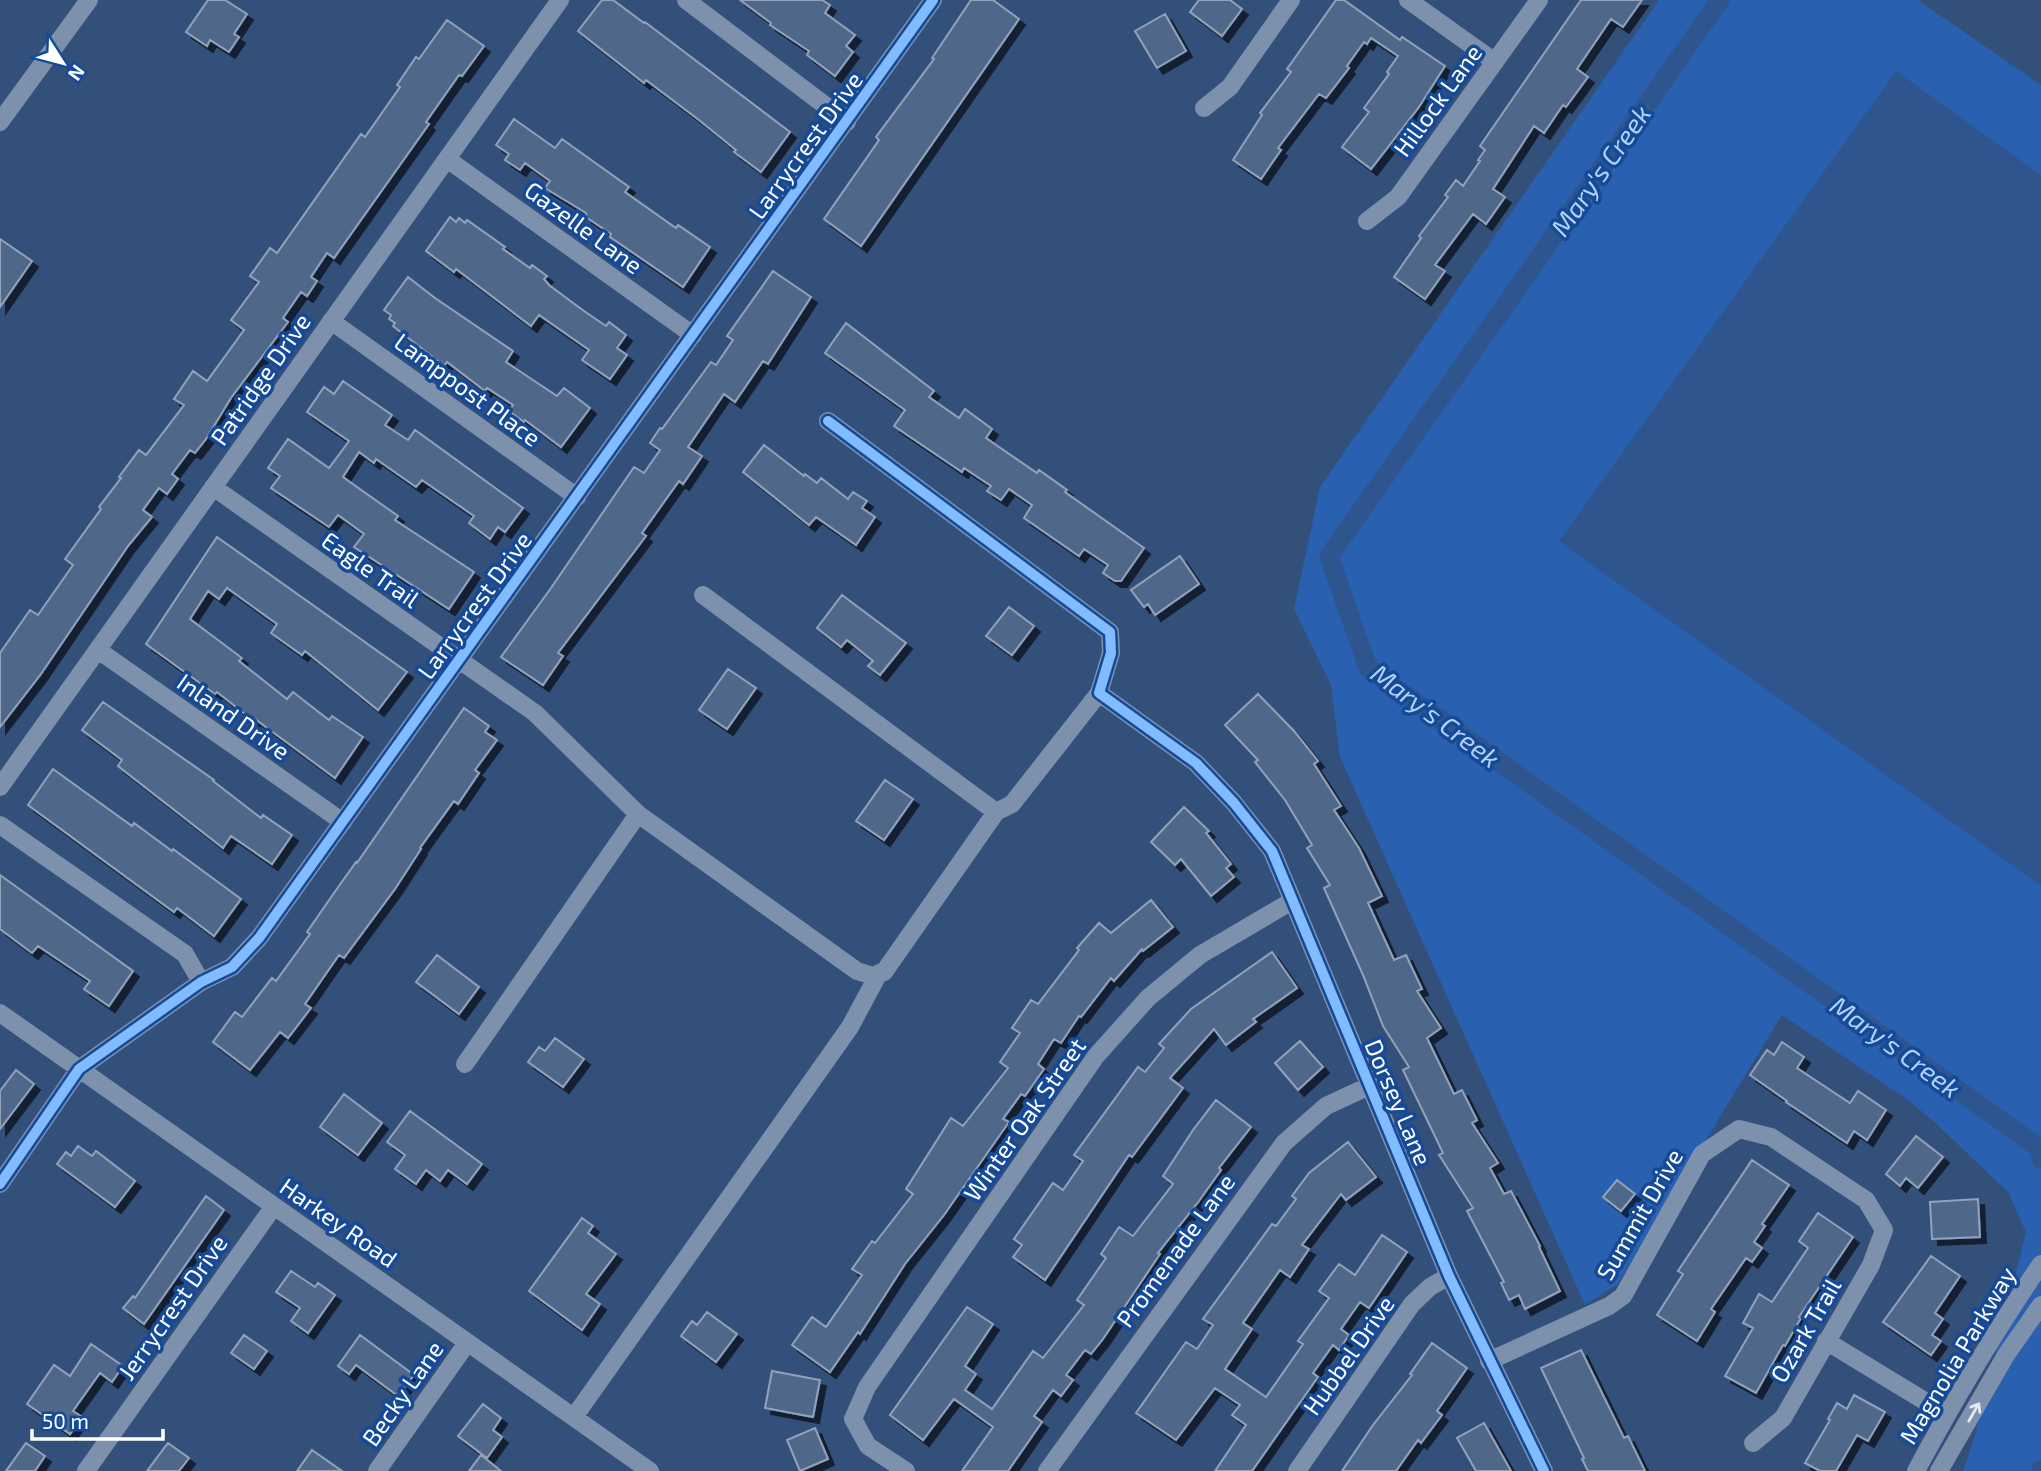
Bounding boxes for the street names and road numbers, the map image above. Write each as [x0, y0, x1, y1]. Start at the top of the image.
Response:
street label: Hillock Lane [1387, 38, 1487, 162]
street label: Larrycrest Drive [742, 66, 868, 224]
street label: Gazelle Lane [520, 175, 648, 279]
street label: Patridge Drive [204, 308, 316, 450]
street label: Lamppost Place [389, 326, 547, 452]
street label: Eagle Trail [317, 525, 425, 613]
street label: Larrycrest Drive [411, 526, 537, 684]
street label: Inland Drive [172, 667, 296, 765]
street label: Winter Oak Street [957, 1032, 1091, 1206]
street label: Dorsey Lane [1359, 1035, 1439, 1169]
street label: Summit Drive [1590, 1143, 1688, 1285]
street label: Promenade Lane [1110, 1168, 1240, 1332]
street label: Harkey Road [275, 1171, 403, 1273]
street label: Jerrycrest Drive [111, 1229, 233, 1385]
street label: Magnolia Parkway [1893, 1261, 2021, 1449]
street label: Ozark Trail [1764, 1273, 1846, 1387]
street label: Hubbel Drive [1296, 1290, 1400, 1420]
street label: Becky Lane [355, 1335, 449, 1451]

